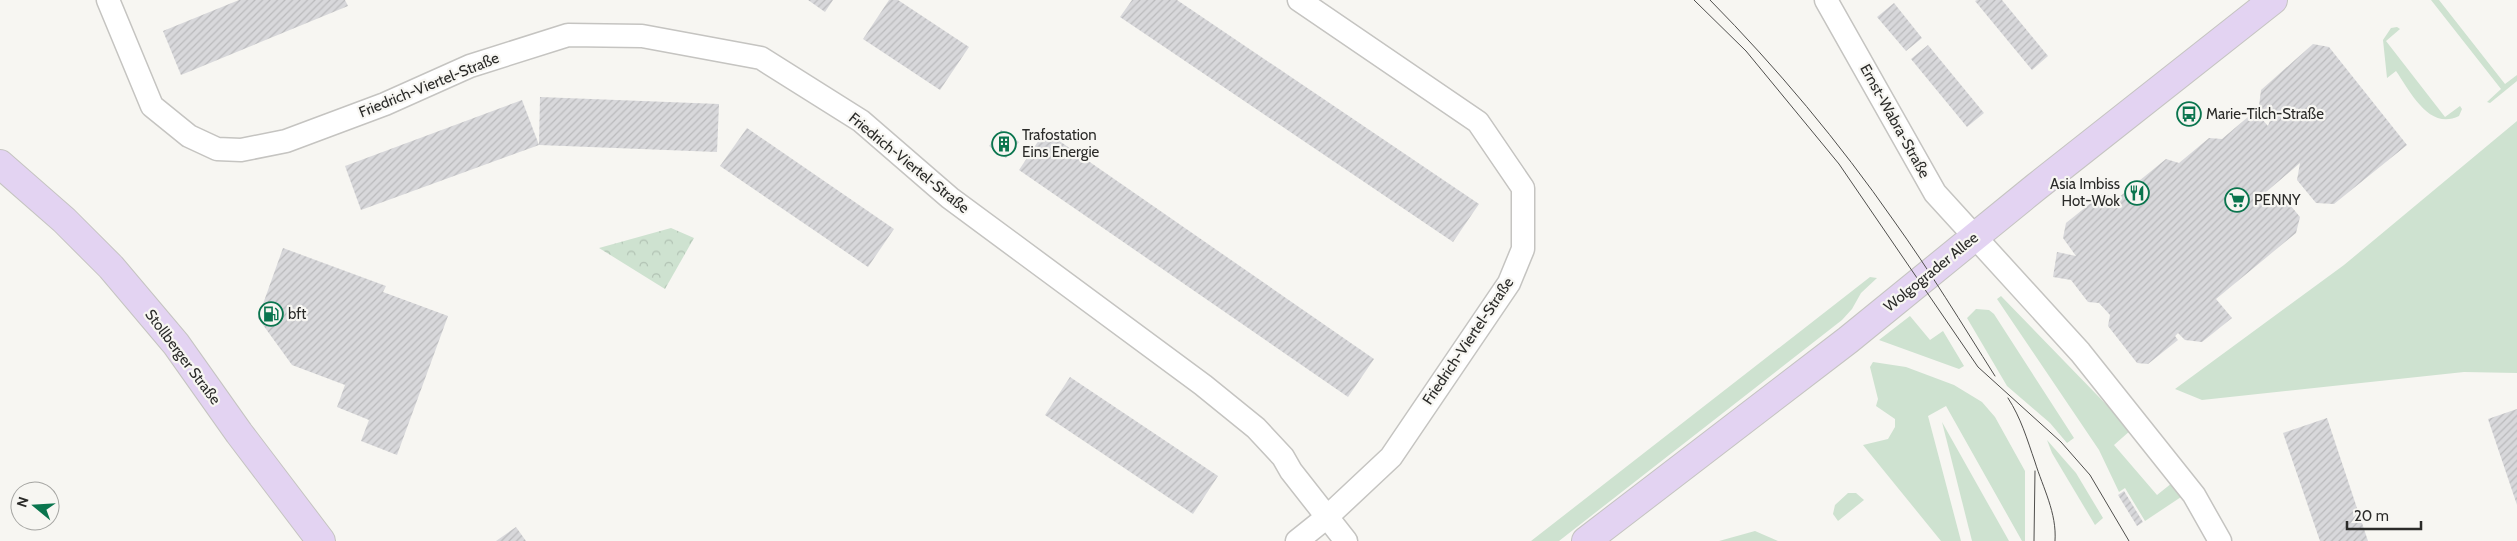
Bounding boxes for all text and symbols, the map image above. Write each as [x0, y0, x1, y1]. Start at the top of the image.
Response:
street label: Friedrich-Viertel-Straße [356, 49, 502, 121]
street label: Ernst-Wabra-Straße [1856, 61, 1934, 181]
bus stop icon: Marie-Tilch-Straße [2176, 101, 2202, 127]
place label: Marie-Tilch-Straße [2206, 105, 2324, 123]
street label: Friedrich-Viertel-Straße [845, 109, 973, 217]
place label: Trafostation Eins Energie [1022, 126, 1100, 161]
building icon: Trafostation Eins Energie [991, 131, 1017, 157]
place label: Asia Imbiss Hot-Wok [2050, 175, 2120, 210]
restaurant icon: Asia Imbiss Hot-Wok [2124, 180, 2150, 206]
supermarket icon: PENNY [2224, 187, 2250, 213]
place label: PENNY [2254, 191, 2301, 209]
street label: Wolgograder Allee [1880, 228, 1982, 316]
street label: Friedrich-Viertel-Straße [1419, 274, 1517, 408]
fuel station icon: bft [258, 301, 284, 327]
place label: bft [288, 305, 306, 323]
street label: Stollberger Straße [141, 306, 225, 408]
north arrow [10, 481, 60, 531]
text: N [13, 494, 33, 509]
scale bar [2347, 498, 2421, 530]
text: 20 m [2354, 507, 2389, 525]

